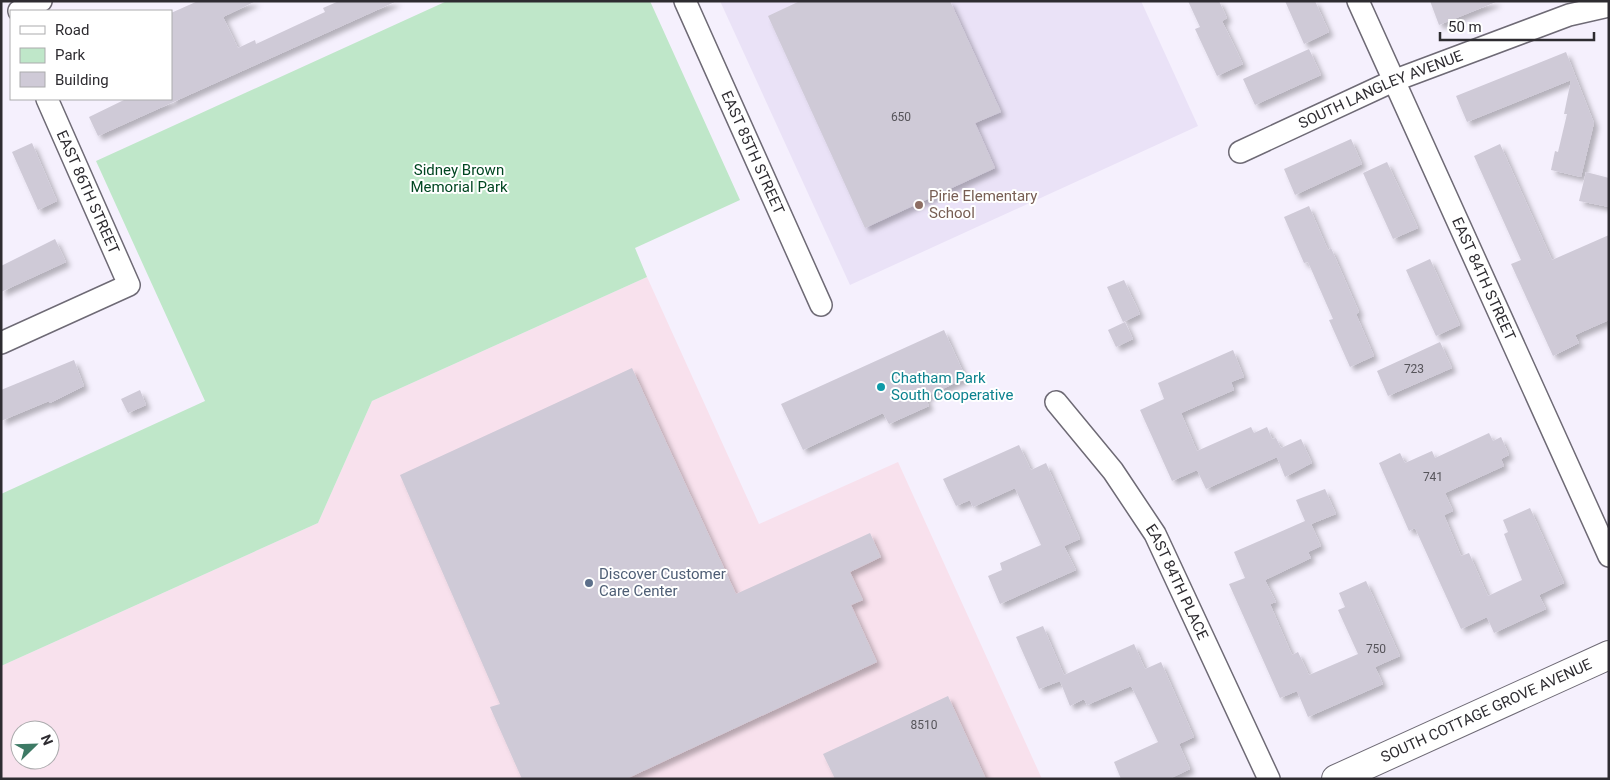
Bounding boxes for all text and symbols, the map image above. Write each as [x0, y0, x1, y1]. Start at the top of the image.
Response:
legend [10, 10, 172, 100]
scale bar [1440, 10, 1594, 42]
text: 50 m [1448, 18, 1482, 36]
text: Road [55, 21, 89, 39]
text: Park [55, 46, 86, 64]
street label: SOUTH LANGLEY AVENUE [1296, 47, 1466, 133]
text: Building [55, 71, 109, 89]
street label: EAST 85TH STREET [717, 88, 788, 217]
house number: 650 [891, 110, 911, 124]
street label: EAST 86TH STREET [53, 128, 123, 256]
park label: Sidney Brown Memorial Park [410, 161, 508, 196]
place label: Pirie Elementary School [929, 187, 1037, 222]
marker: Pirie Elementary School [913, 199, 925, 211]
street label: EAST 84TH STREET [1448, 215, 1519, 343]
house number: 723 [1404, 362, 1424, 376]
place label: Chatham Park South Cooperative [891, 369, 1014, 404]
marker: Chatham Park South Cooperative [875, 381, 887, 393]
house number: 741 [1423, 470, 1443, 484]
street label: EAST 84TH PLACE [1142, 521, 1212, 643]
place label: Discover Customer Care Center [599, 565, 726, 600]
marker: Discover Customer Care Center [583, 577, 595, 589]
house number: 750 [1366, 642, 1386, 656]
street label: SOUTH COTTAGE GROVE AVENUE [1378, 655, 1595, 766]
house number: 8510 [911, 718, 938, 732]
north arrow [10, 720, 60, 770]
text: N [38, 732, 56, 748]

